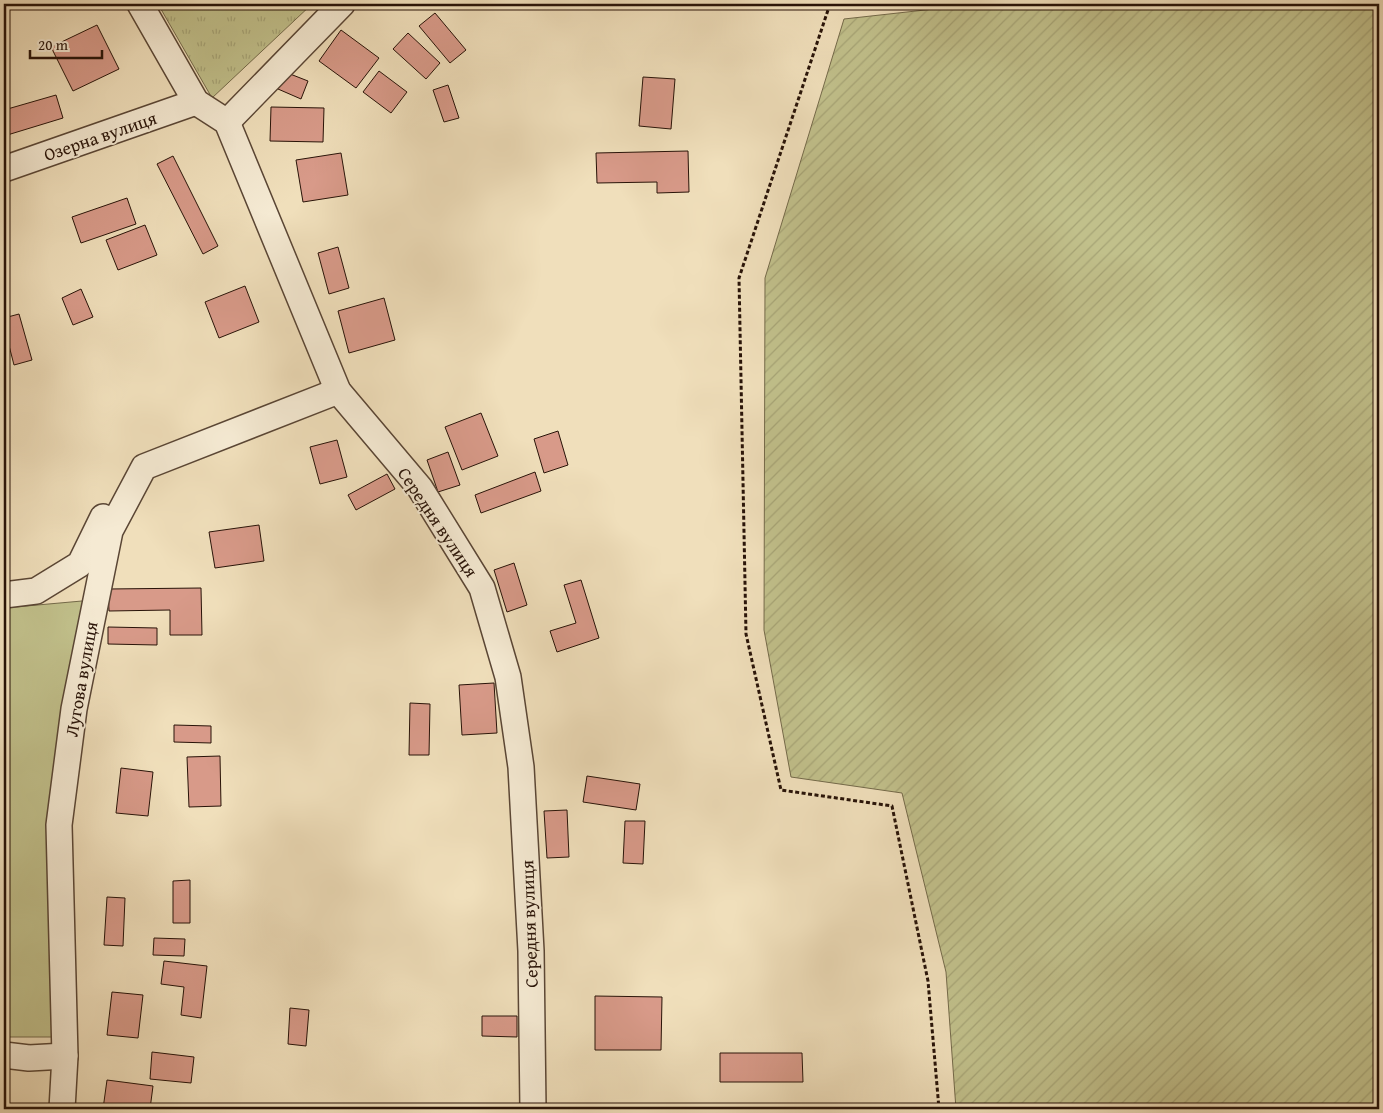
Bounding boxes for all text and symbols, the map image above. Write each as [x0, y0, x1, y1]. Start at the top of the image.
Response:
scale bar [30, 28, 102, 60]
text: 20 m [38, 34, 69, 55]
street label: Озерна вулиця [40, 104, 160, 168]
street label: Середня вулиця [391, 462, 485, 582]
street label: Лугова вулиця [58, 619, 104, 739]
street label: Середня вулиця [513, 860, 545, 988]

